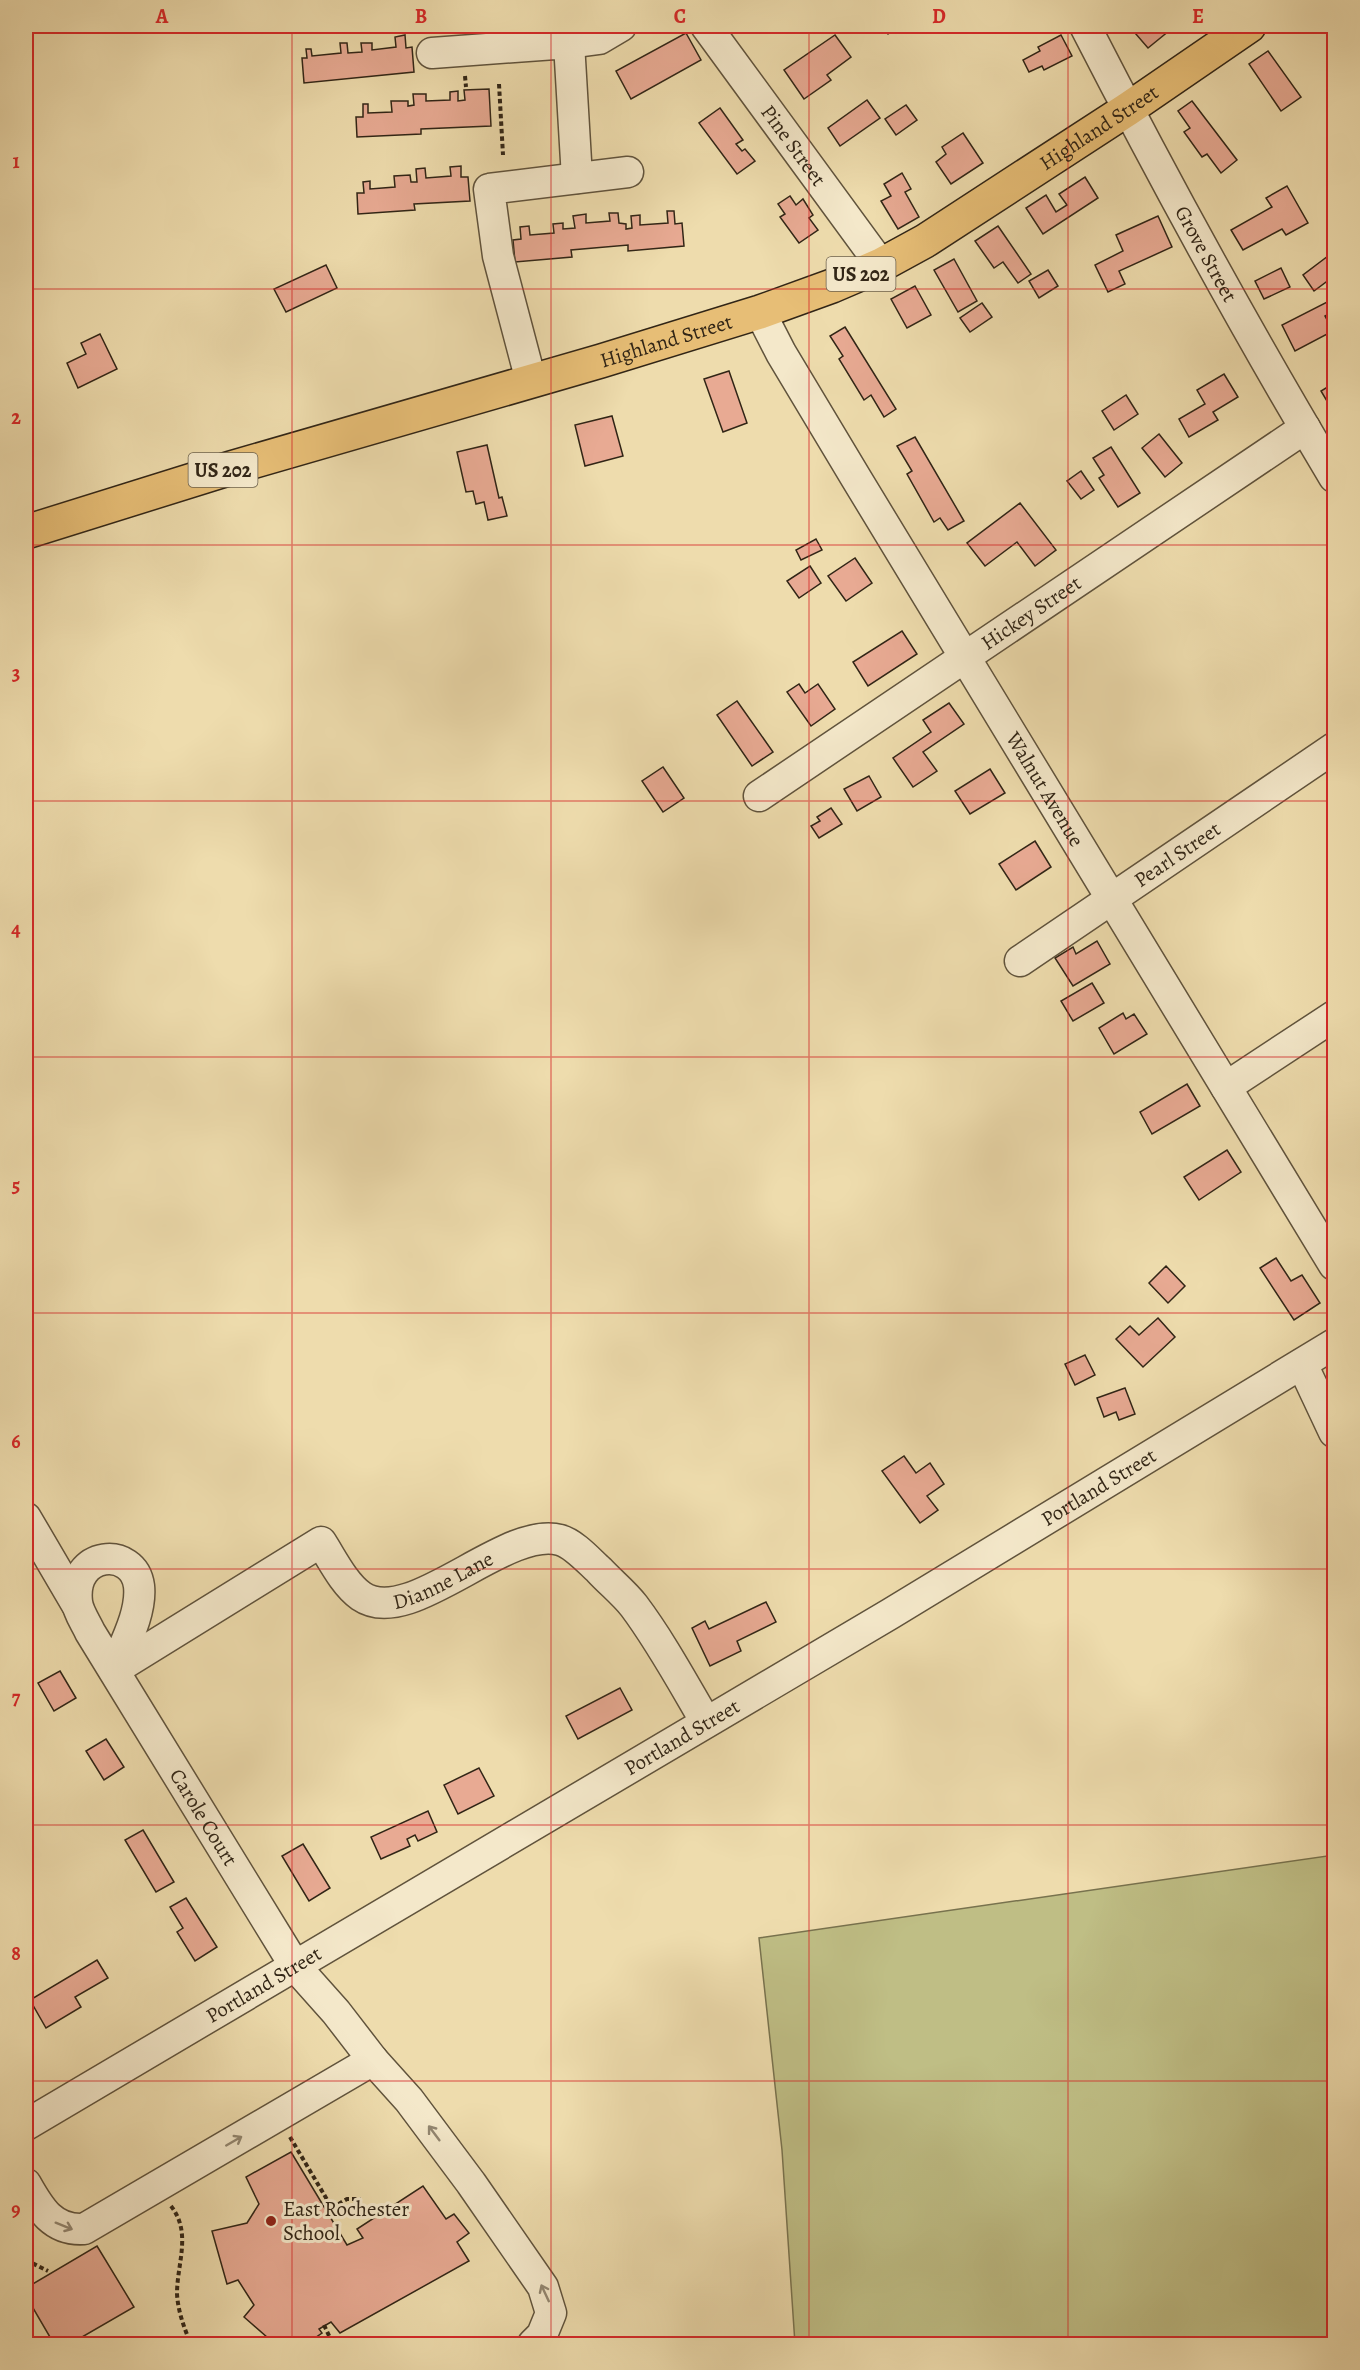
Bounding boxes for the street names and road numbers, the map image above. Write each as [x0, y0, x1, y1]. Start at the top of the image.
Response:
street label: Highland Street [1034, 78, 1164, 177]
street label: Pine Street [754, 99, 833, 192]
street label: Grove Street [1168, 201, 1244, 307]
road number: US 202 [826, 257, 896, 291]
street label: Highland Street [597, 307, 736, 374]
road number: US 202 [188, 453, 258, 487]
street label: Hickey Street [975, 569, 1087, 656]
street label: Walnut Avenue [999, 726, 1091, 852]
street label: Pearl Street [1128, 815, 1226, 894]
street label: Portland Street [1036, 1441, 1161, 1533]
street label: Dianne Lane [390, 1544, 498, 1616]
street label: Portland Street [619, 1692, 745, 1782]
street label: Carole Court [163, 1763, 244, 1871]
street label: Portland Street [201, 1939, 327, 2030]

